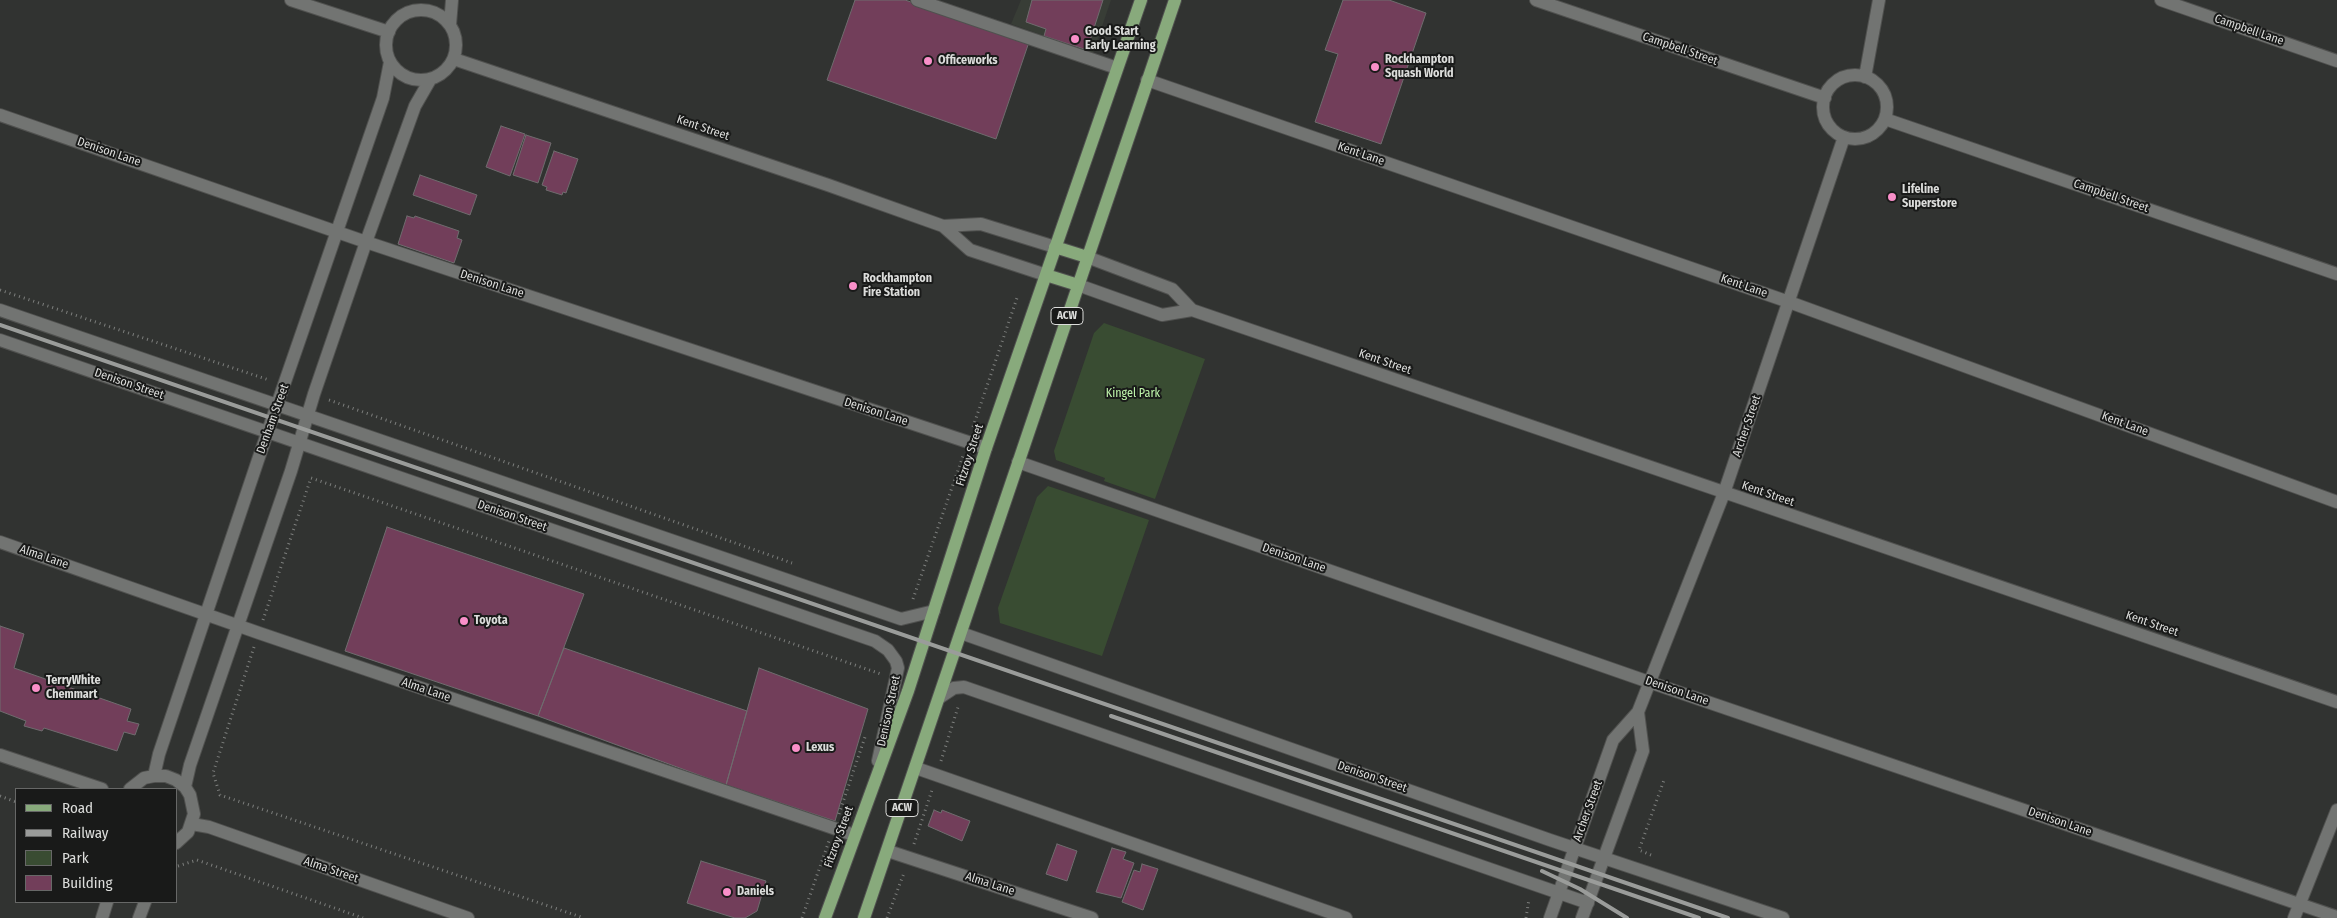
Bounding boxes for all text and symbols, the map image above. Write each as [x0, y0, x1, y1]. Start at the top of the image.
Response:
street label: Campbell Lane [2212, 11, 2286, 49]
place label: Good Start Early Learning [1085, 25, 1156, 53]
street label: Campbell Street [1641, 29, 1719, 69]
marker: Good Start Early Learning [1069, 33, 1081, 45]
place label: Rockhampton Squash World [1385, 53, 1454, 81]
place label: Officeworks [938, 54, 998, 68]
marker: Officeworks [922, 55, 934, 67]
marker: Rockhampton Squash World [1369, 61, 1381, 73]
street label: Kent Street [675, 112, 731, 144]
street label: Denison Lane [75, 134, 143, 170]
street label: Kent Lane [1336, 139, 1386, 169]
street label: Campbell Street [2072, 176, 2150, 216]
place label: Lifeline Superstore [1902, 183, 1957, 211]
marker: Lifeline Superstore [1886, 191, 1898, 203]
street label: Denison Lane [458, 267, 526, 301]
street label: Kent Lane [1719, 271, 1769, 301]
place label: Rockhampton Fire Station [863, 272, 932, 300]
marker: Rockhampton Fire Station [847, 280, 859, 292]
road number: ACW [1051, 308, 1083, 324]
street label: Kent Street [1357, 346, 1413, 378]
street label: Denison Street [92, 365, 166, 403]
street label: Denham Street [254, 382, 292, 456]
park label: Kingel Park [1106, 387, 1160, 401]
street label: Archer Street [1730, 393, 1764, 459]
street label: Denison Lane [842, 395, 910, 429]
street label: Kent Lane [2100, 409, 2150, 439]
street label: Fitzroy Street [953, 422, 987, 488]
street label: Kent Street [1740, 478, 1796, 510]
street label: Denison Street [475, 497, 549, 535]
street label: Denison Lane [1260, 540, 1328, 576]
street label: Alma Lane [18, 542, 70, 572]
street label: Kent Street [2124, 608, 2180, 640]
place label: Toyota [474, 614, 508, 628]
marker: Toyota [458, 615, 470, 627]
street label: Denison Lane [1643, 673, 1711, 709]
place label: TerryWhite Chemmart [46, 674, 101, 702]
street label: Denison Street [874, 674, 904, 748]
street label: Alma Lane [400, 675, 452, 705]
marker: TerryWhite Chemmart [30, 682, 42, 694]
place label: Lexus [806, 741, 834, 755]
marker: Lexus [790, 742, 802, 754]
street label: Denison Street [1335, 758, 1409, 796]
street label: Archer Street [1570, 778, 1606, 844]
legend [15, 788, 178, 903]
text: Road [62, 799, 93, 817]
road number: ACW [886, 800, 918, 816]
street label: Fitzroy Street [821, 804, 857, 870]
street label: Denison Lane [2026, 804, 2094, 840]
text: Railway [62, 824, 109, 842]
text: Park [62, 849, 89, 867]
street label: Alma Street [302, 854, 360, 886]
street label: Alma Lane [964, 869, 1016, 899]
text: Building [62, 874, 113, 892]
place label: Daniels [737, 885, 774, 899]
marker: Daniels [721, 886, 733, 898]

